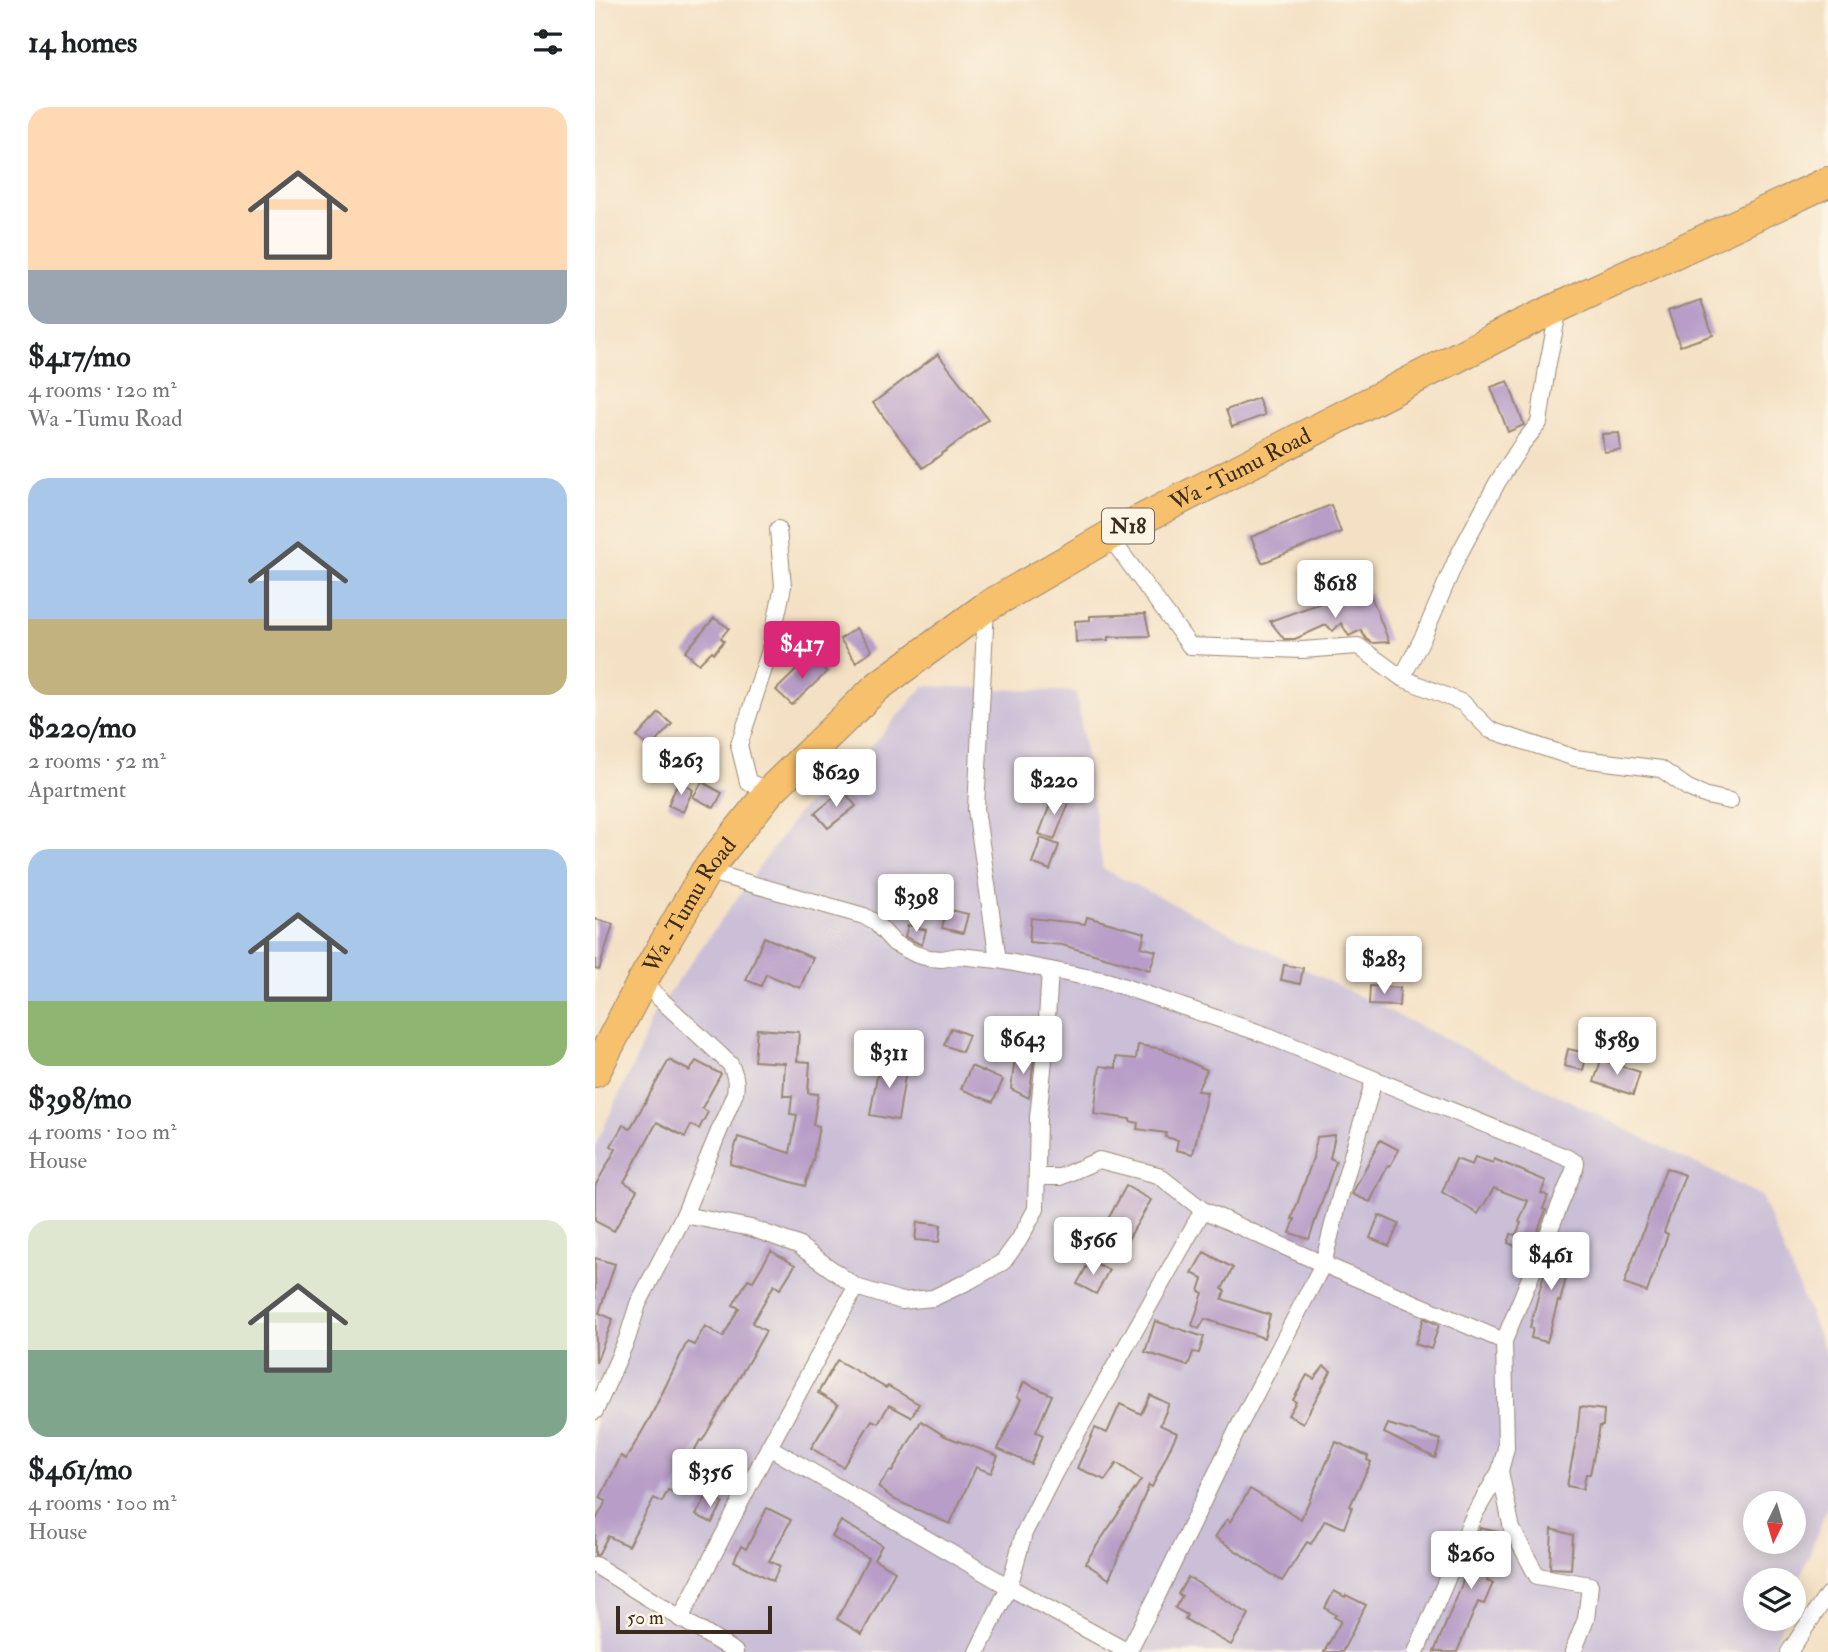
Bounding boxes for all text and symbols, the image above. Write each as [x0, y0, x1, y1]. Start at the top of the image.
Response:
icon: filters [529, 23, 567, 61]
text: 14 homes [28, 24, 137, 61]
icon: home [235, 152, 361, 278]
text: $417/mo [28, 338, 131, 375]
text: 4 rooms · 120 m² [28, 375, 177, 404]
text: Wa -Tumu Road [28, 404, 182, 433]
street label: Wa -Tumu Road [1164, 420, 1316, 517]
road number: N18 [1102, 508, 1154, 544]
icon: home [235, 523, 361, 649]
pin: $618 [1294, 560, 1376, 620]
text: $618 [1313, 568, 1357, 597]
pin: $417 [761, 622, 843, 681]
text: $417 [780, 629, 824, 658]
text: $220/mo [28, 709, 136, 746]
pin: $263 [640, 738, 722, 797]
text: $263 [658, 745, 704, 774]
text: 2 rooms · 52 m² [28, 746, 166, 775]
pin: $629 [795, 750, 877, 809]
text: $629 [812, 757, 860, 786]
pin: $220 [1013, 758, 1095, 817]
text: $220 [1030, 765, 1078, 794]
text: Apartment [28, 775, 126, 804]
street label: Wa -Tumu Road [636, 831, 742, 979]
pin: $398 [875, 874, 957, 934]
text: $398 [894, 882, 938, 911]
icon: home [235, 894, 361, 1020]
pin: $283 [1343, 936, 1425, 996]
text: $283 [1362, 944, 1406, 973]
pin: $643 [982, 1016, 1064, 1076]
pin: $589 [1576, 1018, 1658, 1077]
text: $643 [1000, 1024, 1046, 1053]
text: $589 [1594, 1025, 1640, 1054]
pin: $311 [848, 1030, 930, 1090]
text: $311 [870, 1038, 908, 1067]
text: $398/mo [28, 1080, 131, 1117]
text: 4 rooms · 100 m² [28, 1117, 177, 1146]
text: House [28, 1146, 87, 1175]
pin: $566 [1052, 1218, 1134, 1277]
text: $566 [1070, 1225, 1116, 1254]
pin: $461 [1510, 1232, 1592, 1292]
text: $461 [1528, 1240, 1574, 1269]
icon: home [235, 1265, 361, 1391]
pin: $356 [669, 1450, 751, 1509]
text: $461/mo [28, 1451, 132, 1488]
text: $356 [688, 1457, 732, 1486]
text: 4 rooms · 100 m² [28, 1488, 177, 1517]
north arrow [1743, 1491, 1806, 1554]
map controls [1743, 1491, 1806, 1631]
text: House [28, 1517, 87, 1546]
pin: $260 [1430, 1532, 1512, 1591]
text: $260 [1447, 1539, 1495, 1568]
button: layers [1743, 1568, 1806, 1631]
scale bar [616, 1603, 772, 1635]
text: 50 m [627, 1606, 664, 1630]

